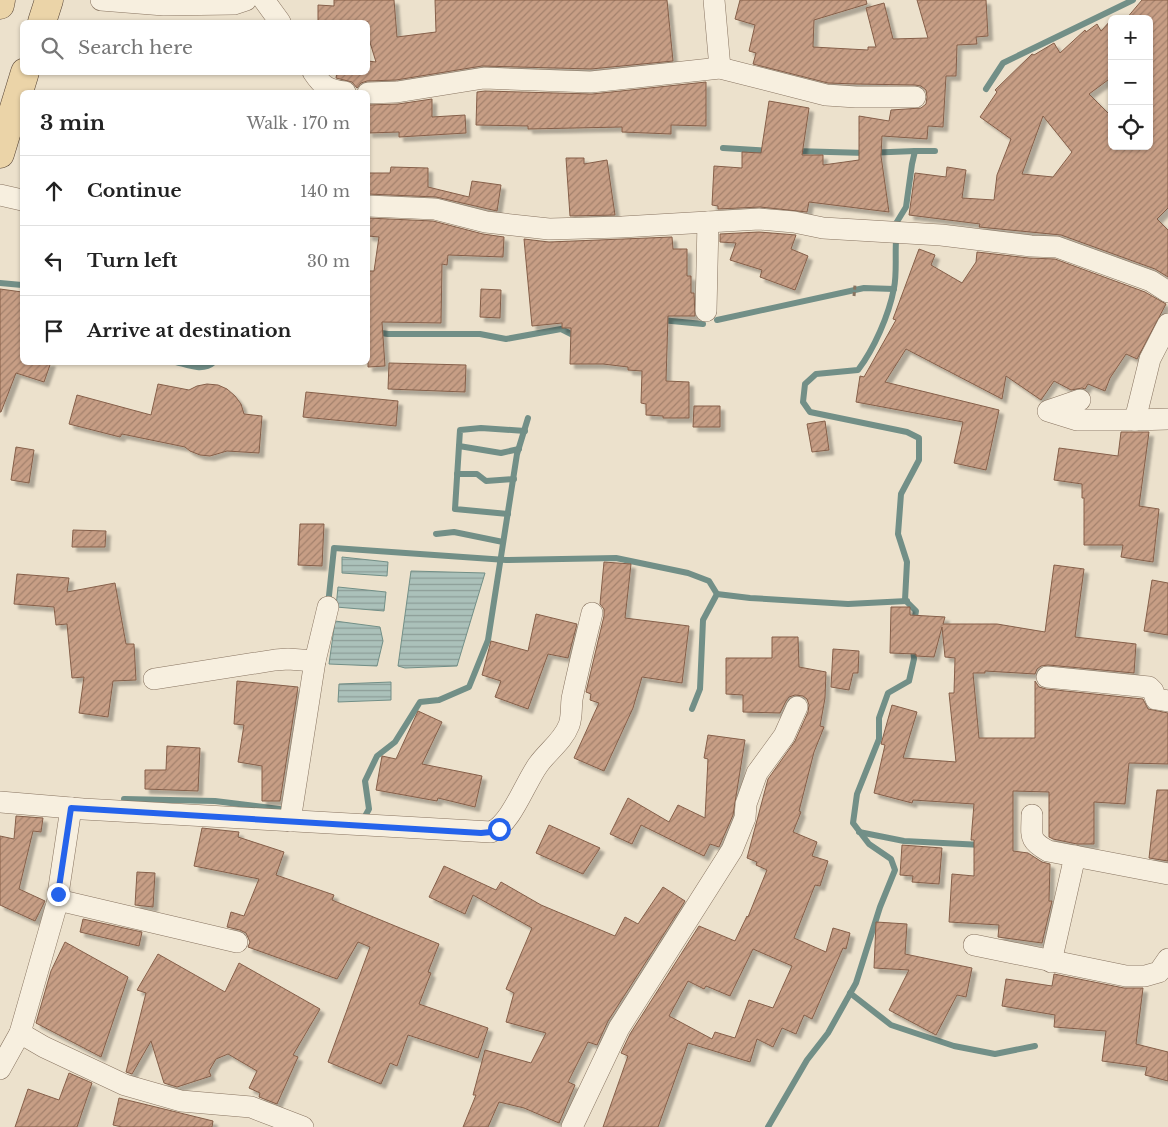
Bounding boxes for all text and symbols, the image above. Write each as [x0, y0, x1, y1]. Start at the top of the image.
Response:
map controls [1108, 15, 1153, 150]
button: + [1108, 15, 1153, 60]
search box [20, 20, 370, 75]
icon: search [38, 34, 66, 62]
text: Search here [78, 36, 193, 59]
button: − [1108, 60, 1153, 105]
button: locate [1108, 105, 1153, 150]
text: 3 min [40, 110, 105, 136]
text: Walk · 170 m [247, 113, 350, 133]
icon: ahead [40, 177, 68, 205]
text: Continue [87, 179, 182, 202]
text: 140 m [300, 181, 350, 201]
icon: left [40, 247, 68, 275]
text: Turn left [87, 249, 178, 272]
text: 30 m [307, 251, 350, 271]
icon: arrive [40, 317, 68, 345]
text: Arrive at destination [87, 319, 291, 342]
route start [488, 818, 511, 841]
route end [47, 883, 70, 906]

